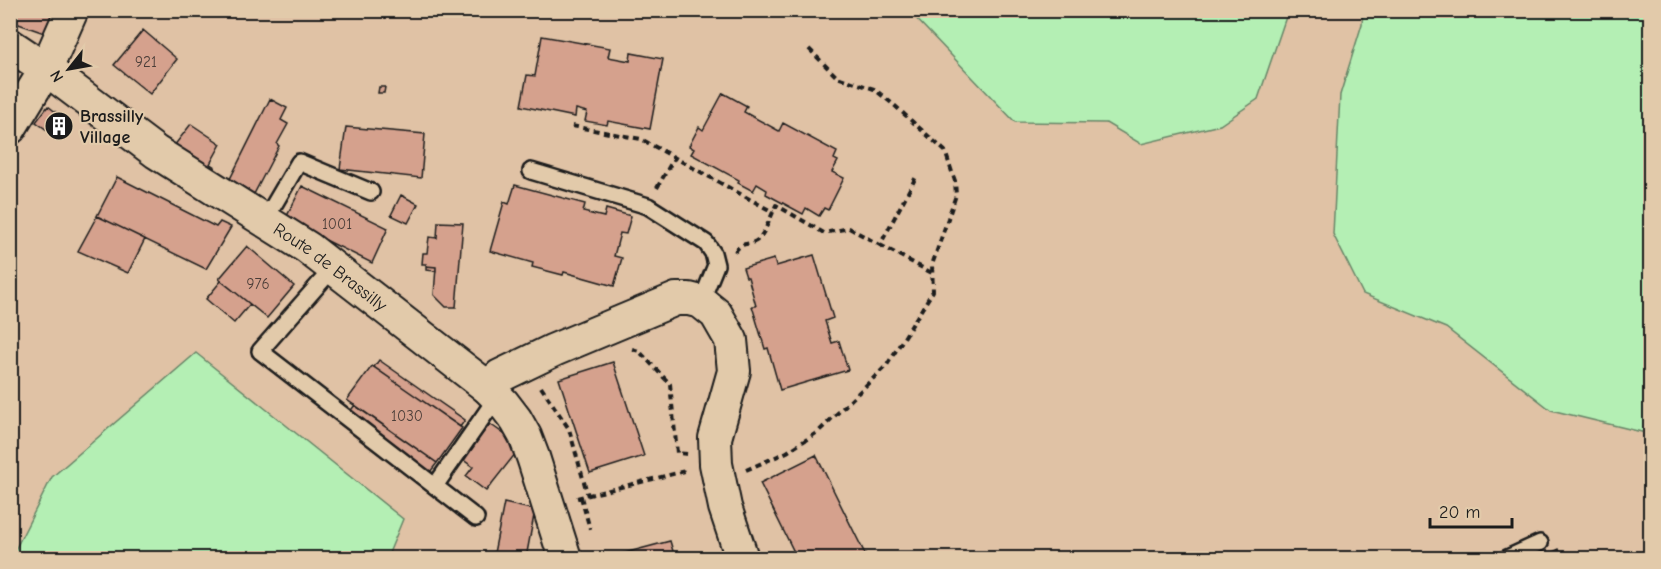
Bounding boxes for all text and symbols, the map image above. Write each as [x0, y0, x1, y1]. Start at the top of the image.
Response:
north arrow [39, 39, 99, 99]
house number: 921 [135, 53, 157, 71]
text: N [47, 67, 67, 85]
place label: Brassilly Village [80, 106, 144, 148]
building icon: Brassilly Village [43, 110, 75, 142]
house number: 1001 [322, 215, 352, 233]
street label: Route de Brassilly [270, 218, 392, 316]
house number: 976 [246, 275, 270, 293]
house number: 1030 [391, 407, 423, 425]
scale bar [1430, 491, 1512, 529]
text: 20 m [1439, 502, 1480, 523]

